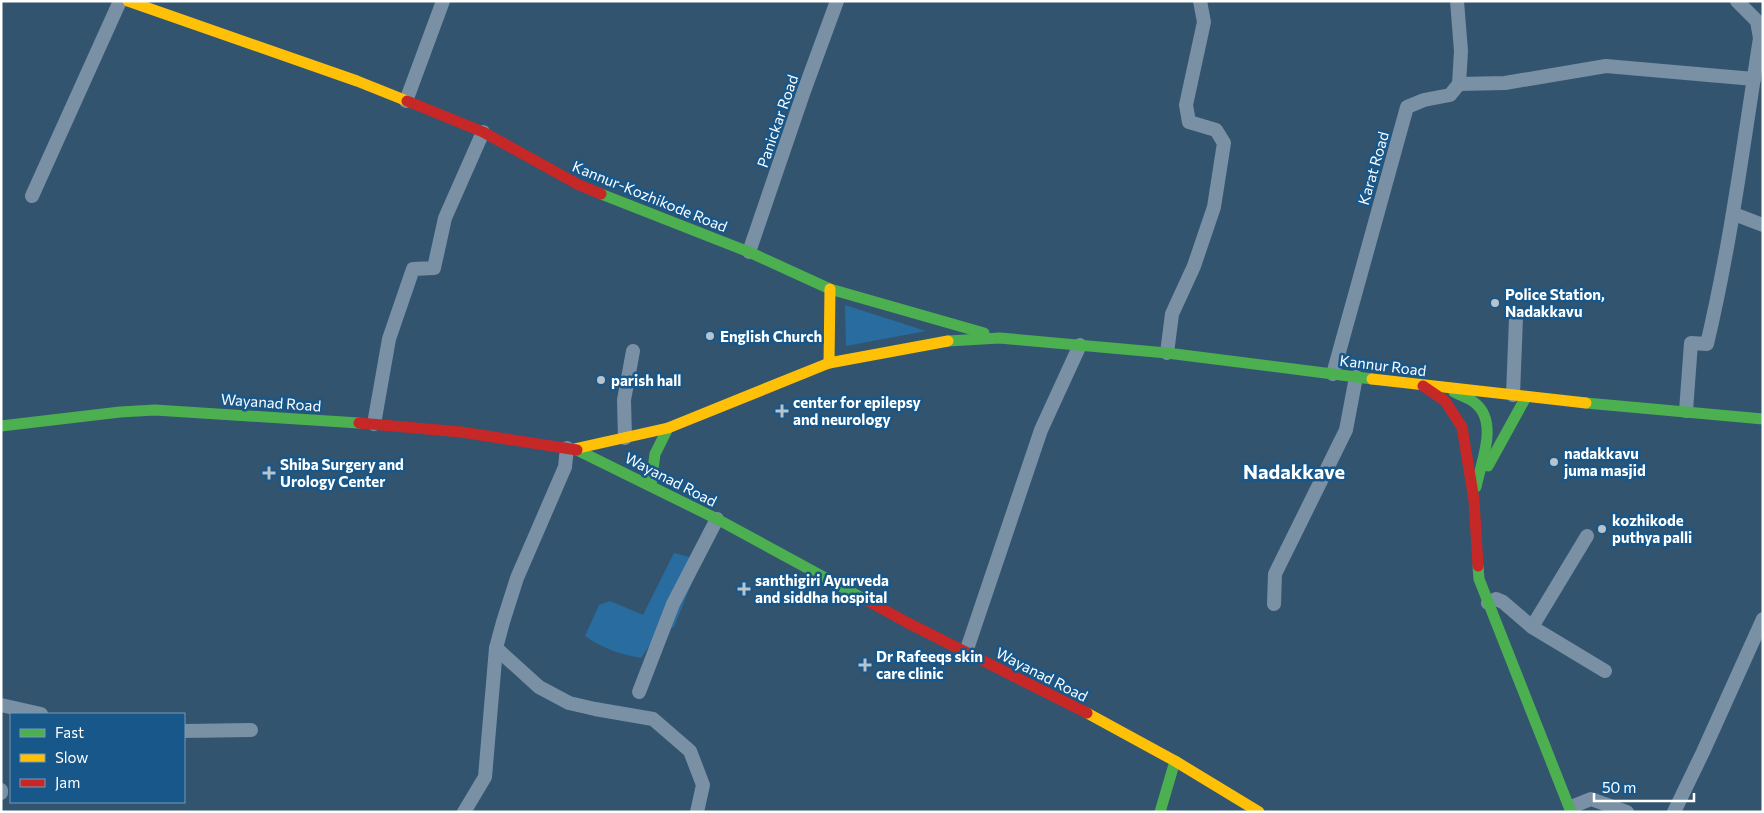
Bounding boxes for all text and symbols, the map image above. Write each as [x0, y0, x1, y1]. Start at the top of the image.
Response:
street label: Panickar Road [753, 72, 801, 170]
street label: Karat Road [1354, 129, 1392, 207]
street label: Kannur-Kozhikode Road [570, 157, 730, 235]
place label: Police Station, Nadakkavu [1505, 285, 1605, 320]
marker: Police Station, Nadakkavu [1489, 297, 1501, 309]
place label: English Church [720, 327, 822, 345]
marker: English Church [704, 330, 716, 342]
street label: Kannur Road [1339, 351, 1427, 379]
place label: parish hall [611, 371, 681, 389]
marker: parish hall [595, 374, 607, 386]
street label: Wayanad Road [220, 390, 322, 414]
place label: center for epilepsy and neurology [793, 393, 921, 428]
marker: center for epilepsy and neurology [775, 404, 789, 418]
place label: nadakkavu juma masjid [1563, 444, 1646, 479]
street label: Wayanad Road [622, 448, 720, 510]
place label: Shiba Surgery and Urology Center [280, 455, 404, 490]
marker: nadakkavu juma masjid [1548, 456, 1560, 468]
district label: Nadakkave [1243, 459, 1345, 483]
marker: Shiba Surgery and Urology Center [262, 466, 276, 480]
place label: kozhikode puthya palli [1612, 511, 1692, 546]
marker: kozhikode puthya palli [1596, 523, 1608, 535]
place label: santhigiri Ayurveda and siddha hospital [755, 571, 889, 606]
marker: santhigiri Ayurveda and siddha hospital [737, 582, 751, 596]
street label: Wayanad Road [993, 643, 1091, 705]
place label: Dr Rafeeqs skin care clinic [876, 647, 983, 682]
marker: Dr Rafeeqs skin care clinic [858, 658, 872, 672]
legend [10, 713, 185, 803]
text: Fast [55, 723, 84, 741]
text: Slow [55, 748, 88, 766]
scale bar [1594, 770, 1694, 802]
text: Jam [55, 773, 80, 791]
text: 50 m [1602, 778, 1636, 796]

